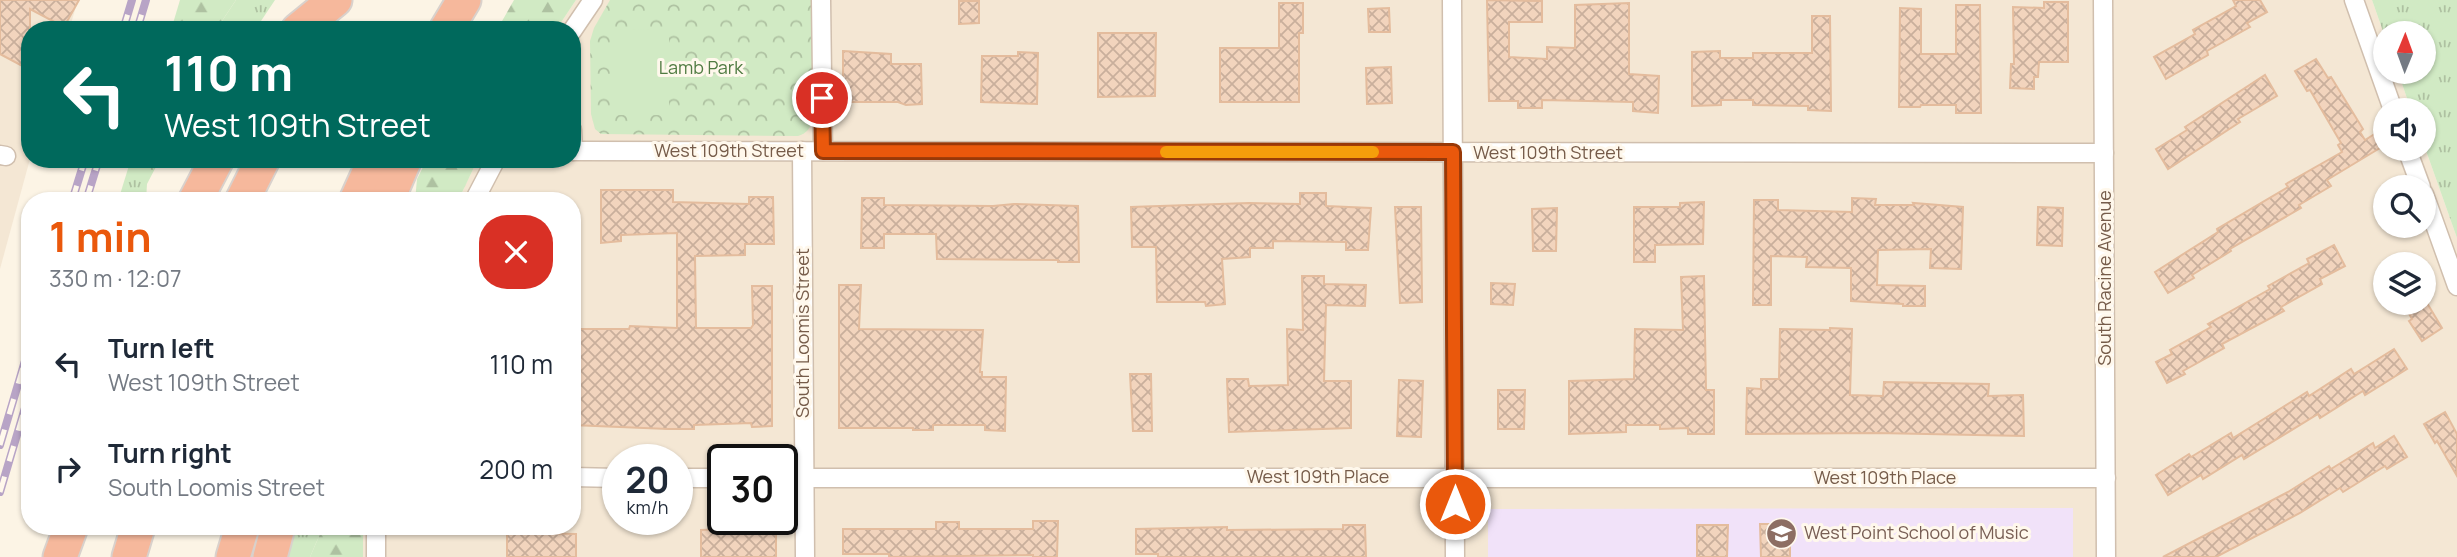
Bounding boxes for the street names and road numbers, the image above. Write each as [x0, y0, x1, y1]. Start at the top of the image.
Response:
street label: West 109th Street [654, 138, 804, 162]
street label: West 109th Street [1473, 140, 1623, 164]
street label: South Racine Avenue [2092, 190, 2116, 366]
street label: South Loomis Street [790, 248, 814, 418]
street label: West 109th Place [1247, 464, 1389, 488]
street label: West 109th Place [1814, 465, 1956, 489]

